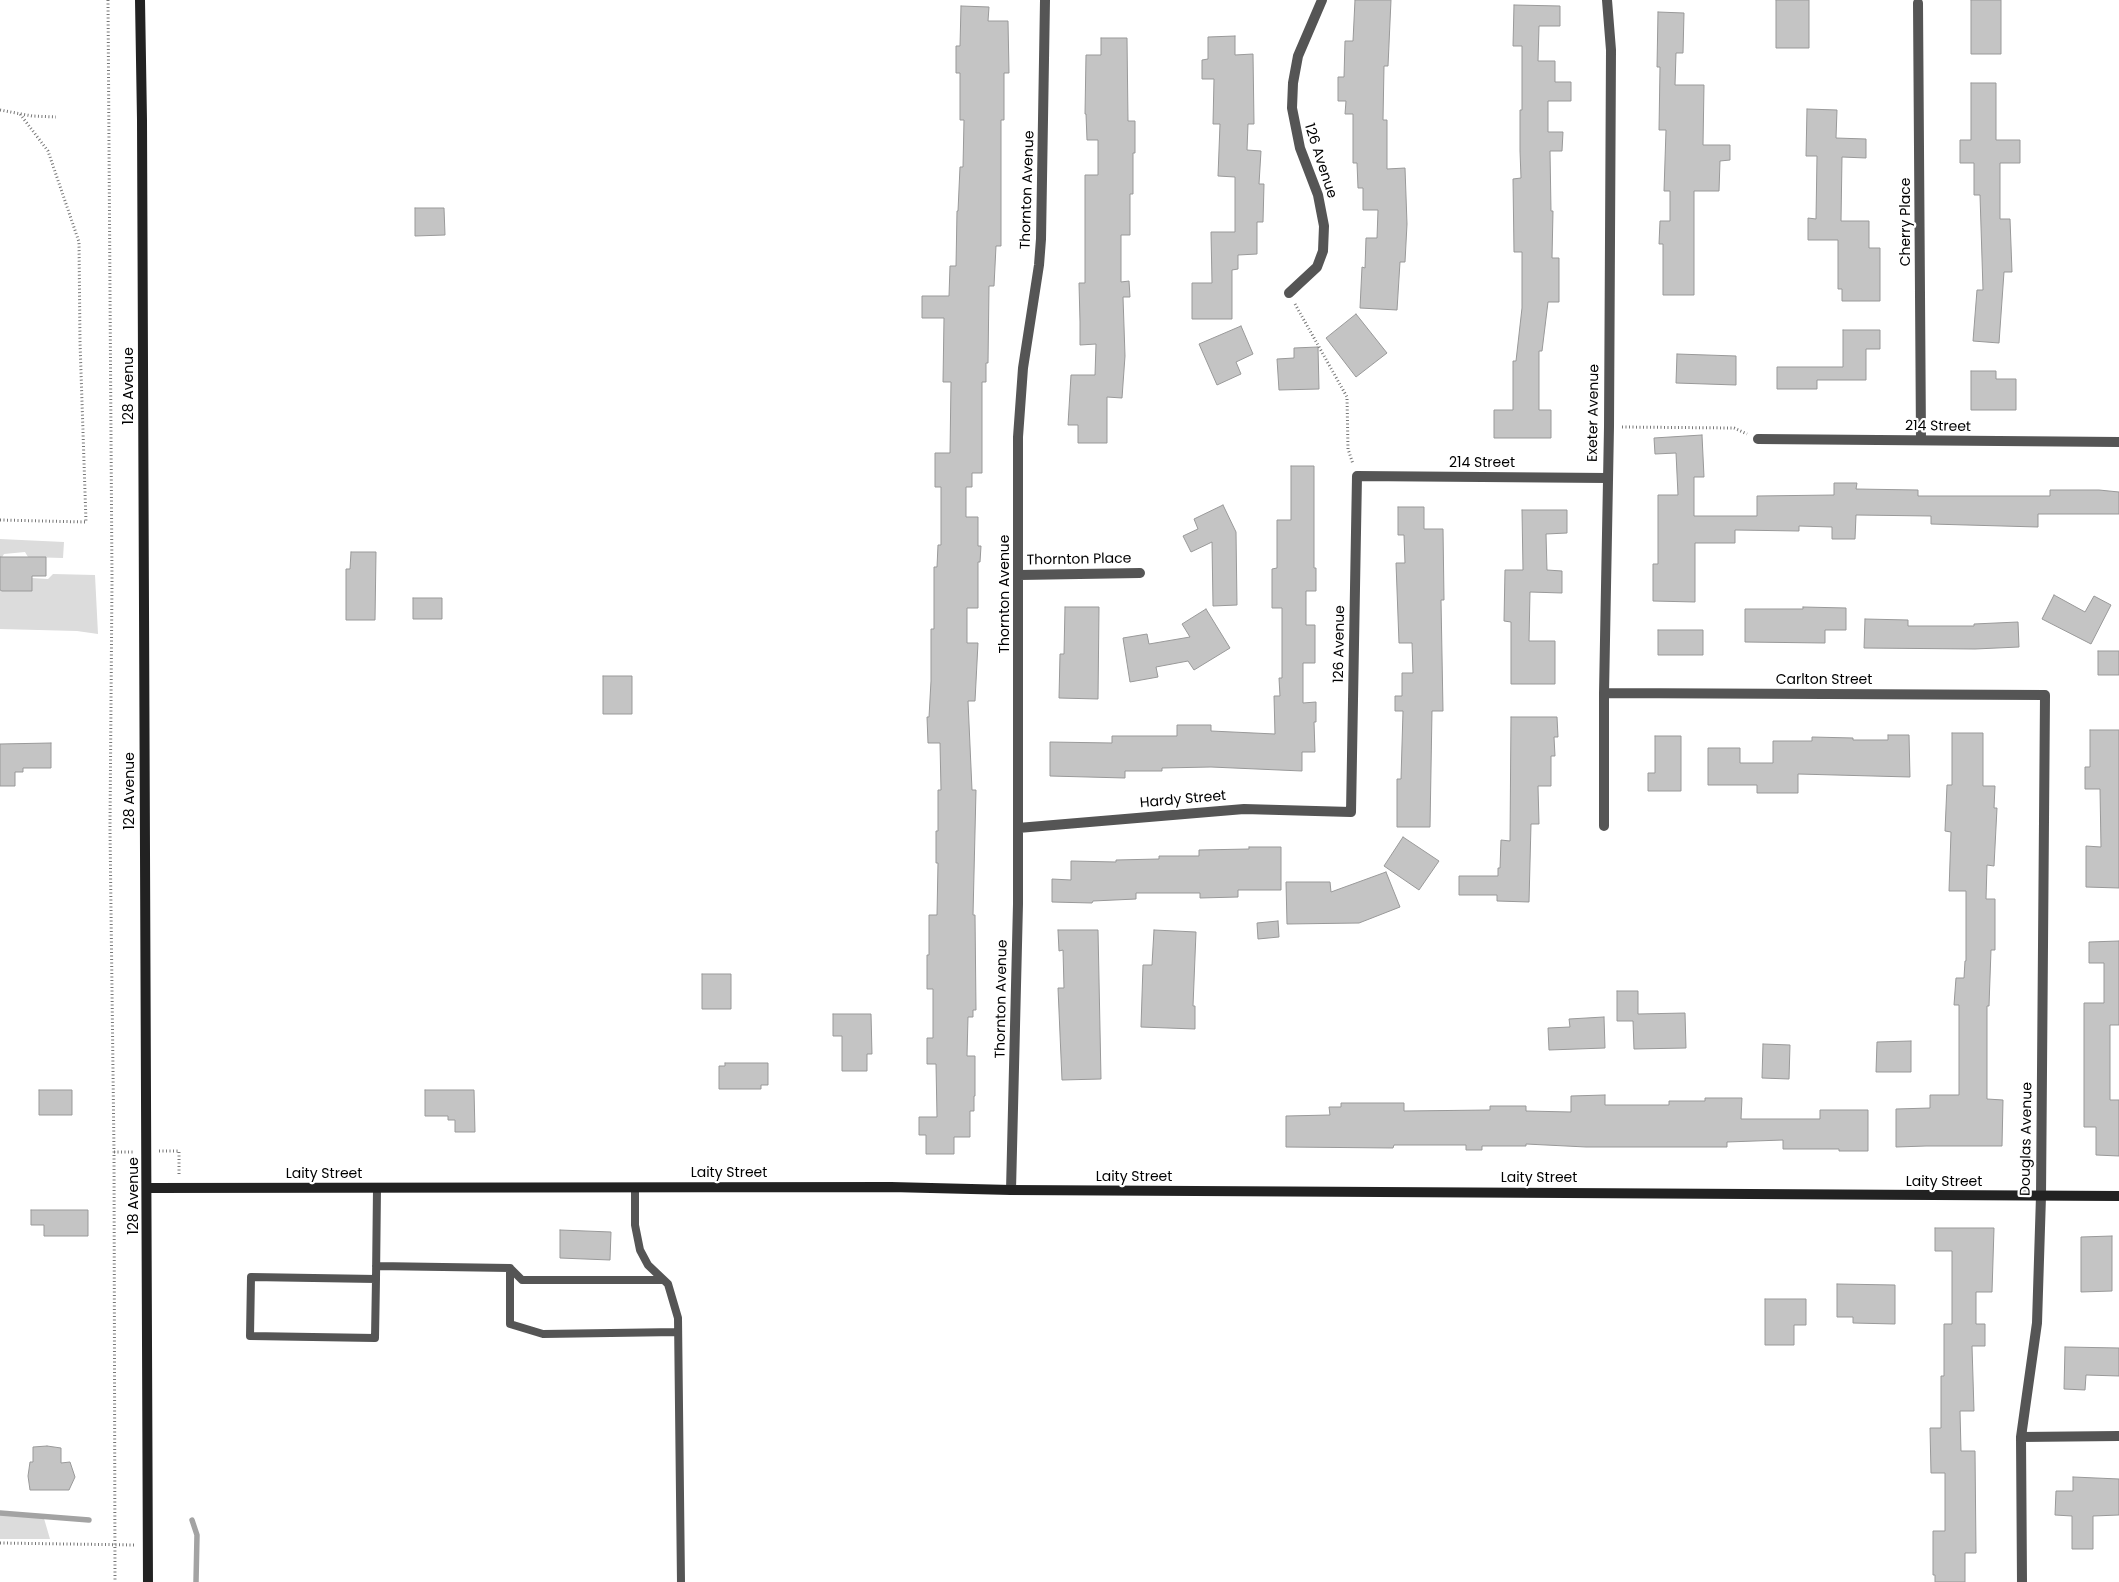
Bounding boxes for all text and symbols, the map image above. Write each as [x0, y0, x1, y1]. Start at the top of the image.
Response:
street label: 126 Avenue [1300, 121, 1340, 201]
street label: Thornton Avenue [1018, 130, 1038, 250]
street label: Cherry Place [1898, 178, 1914, 266]
street label: 128 Avenue [121, 347, 137, 425]
street label: Exeter Avenue [1585, 364, 1603, 462]
street label: 214 Street [1905, 418, 1971, 436]
street label: 214 Street [1449, 455, 1515, 471]
street label: Thornton Avenue [997, 535, 1013, 653]
street label: Thornton Place [1027, 551, 1131, 569]
street label: 126 Avenue [1331, 605, 1349, 683]
street label: Carlton Street [1776, 672, 1872, 688]
street label: 128 Avenue [122, 752, 138, 830]
street label: Hardy Street [1139, 788, 1227, 812]
street label: Thornton Avenue [993, 939, 1011, 1059]
street label: Douglas Avenue [2018, 1082, 2036, 1196]
street label: 128 Avenue [126, 1157, 142, 1235]
street label: Laity Street [691, 1165, 767, 1181]
street label: Laity Street [286, 1166, 362, 1182]
street label: Laity Street [1096, 1169, 1172, 1185]
street label: Laity Street [1501, 1170, 1577, 1186]
street label: Laity Street [1906, 1174, 1982, 1190]

